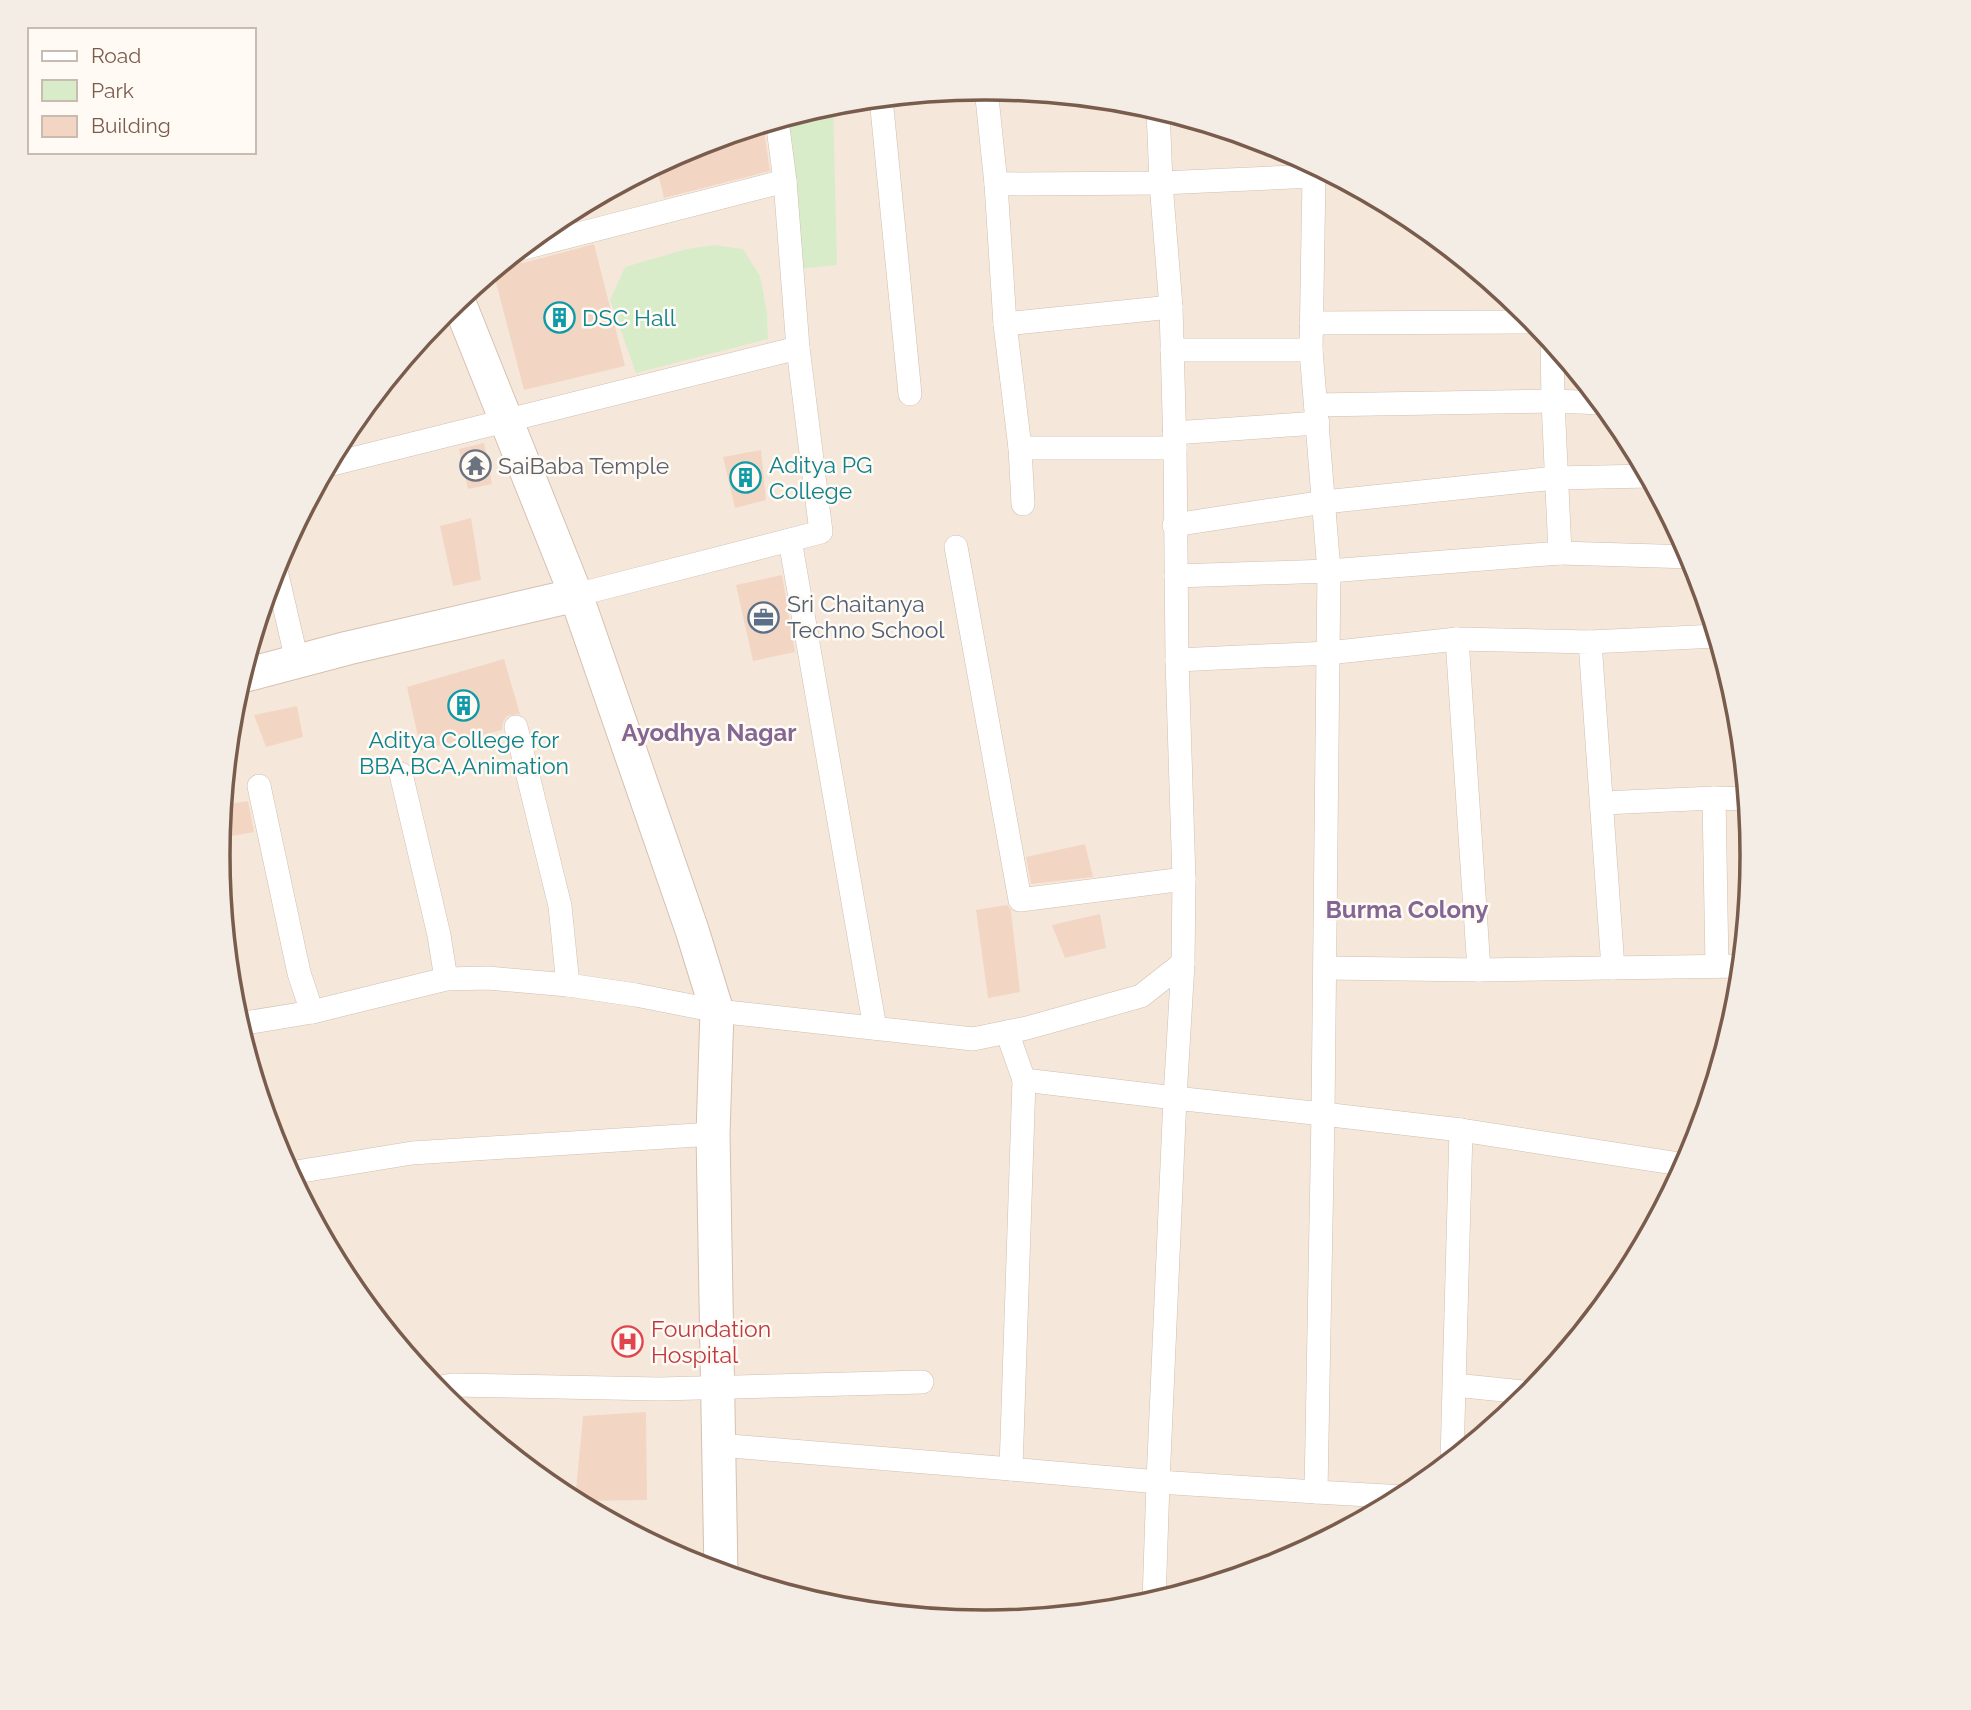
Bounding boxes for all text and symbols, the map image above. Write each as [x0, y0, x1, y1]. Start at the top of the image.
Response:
legend [28, 28, 256, 154]
text: Road [91, 43, 141, 68]
text: Park [91, 78, 134, 103]
text: Building [91, 113, 171, 138]
building icon: DSC Hall [542, 301, 576, 335]
place label: DSC Hall [582, 304, 677, 331]
temple icon: SaiBaba Temple [458, 449, 492, 483]
place label: Aditya PG College [769, 451, 873, 504]
place label: SaiBaba Temple [498, 452, 669, 479]
building icon: Aditya PG College [729, 461, 763, 495]
place label: Sri Chaitanya Techno School [787, 590, 945, 643]
office icon: Sri Chaitanya Techno School [747, 600, 781, 634]
building icon: Aditya College for BBA,BCA,Animation [447, 689, 481, 723]
district label: Ayodhya Nagar [622, 718, 796, 747]
place label: Aditya College for BBA,BCA,Animation [359, 726, 569, 779]
district label: Burma Colony [1326, 895, 1488, 924]
place label: Foundation Hospital [651, 1315, 771, 1368]
hospital icon: Foundation Hospital [611, 1325, 645, 1359]

